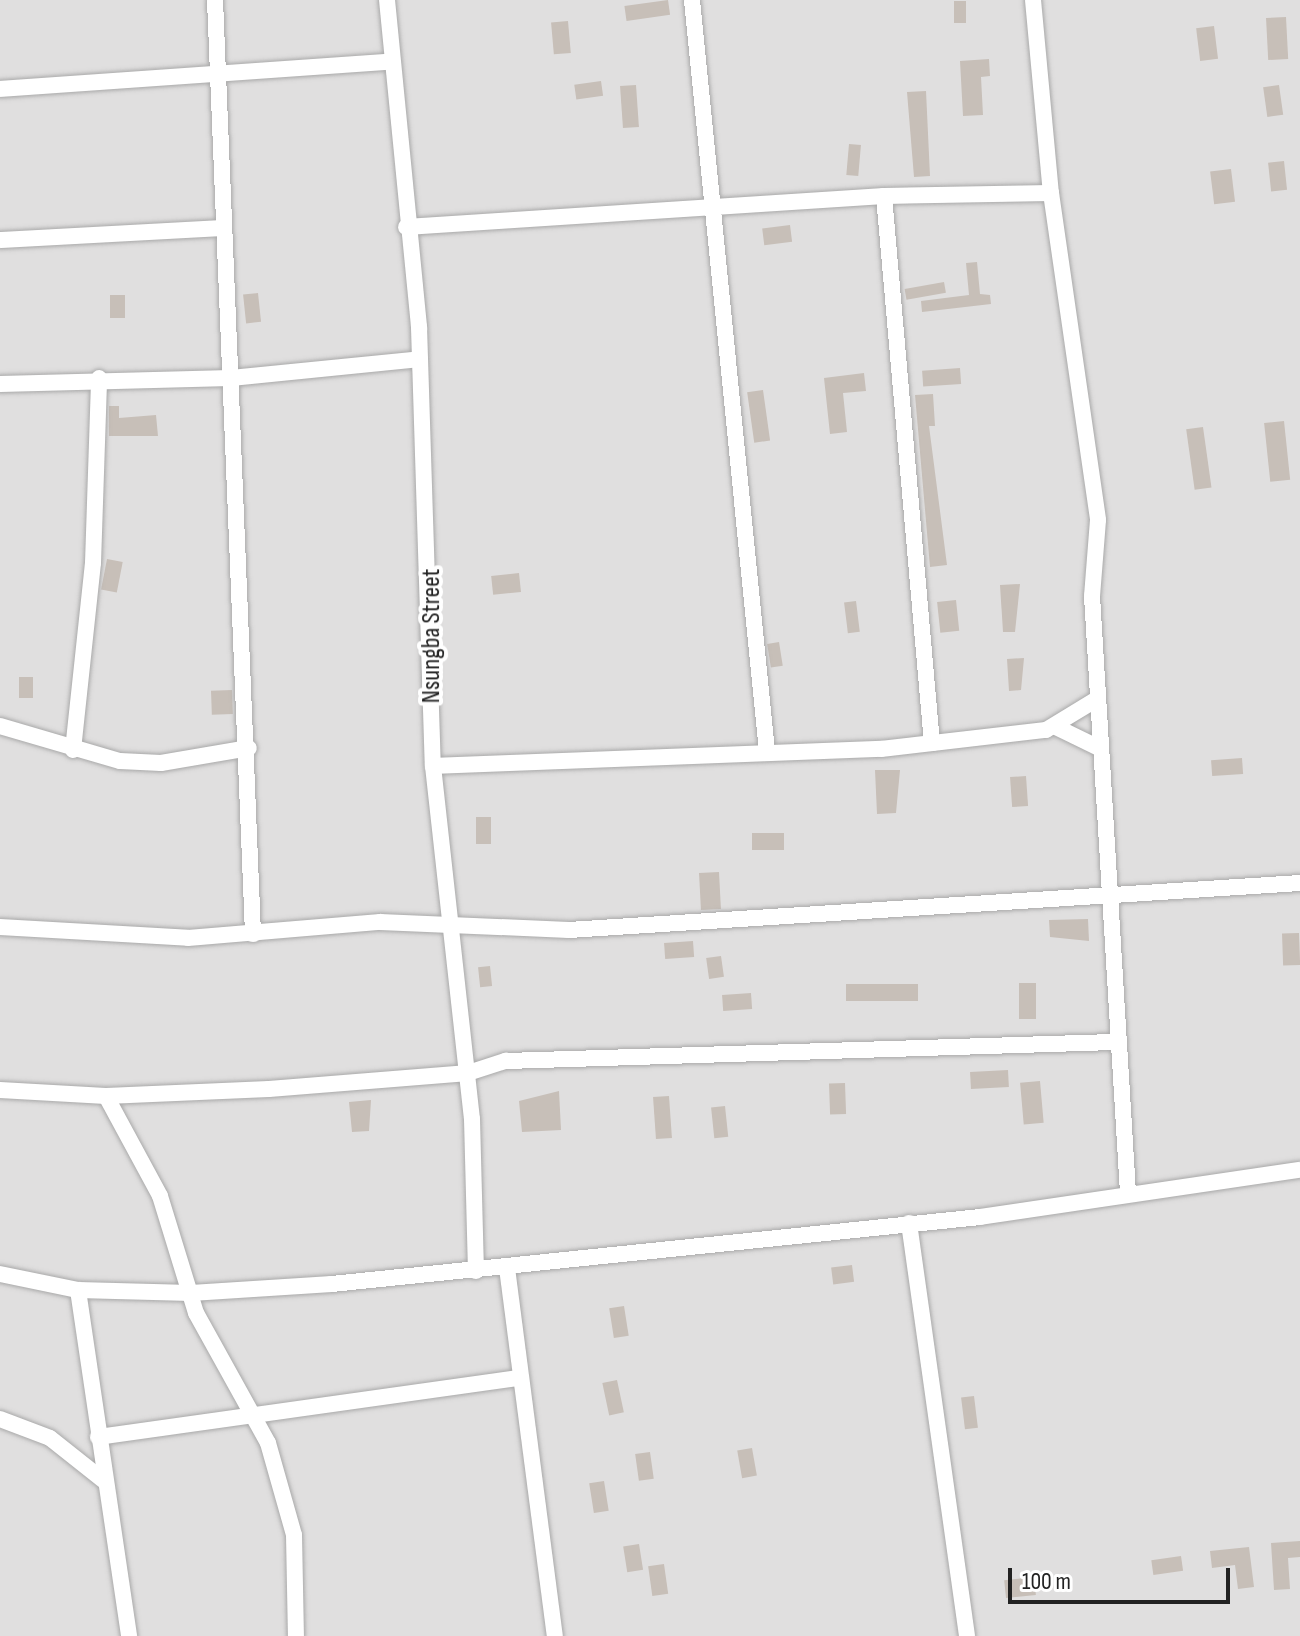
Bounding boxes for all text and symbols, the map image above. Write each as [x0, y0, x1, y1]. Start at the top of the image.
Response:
street label: Nsungba Street [416, 569, 448, 703]
scale bar [1012, 1552, 1234, 1602]
text: 100 m [1022, 1567, 1071, 1596]

